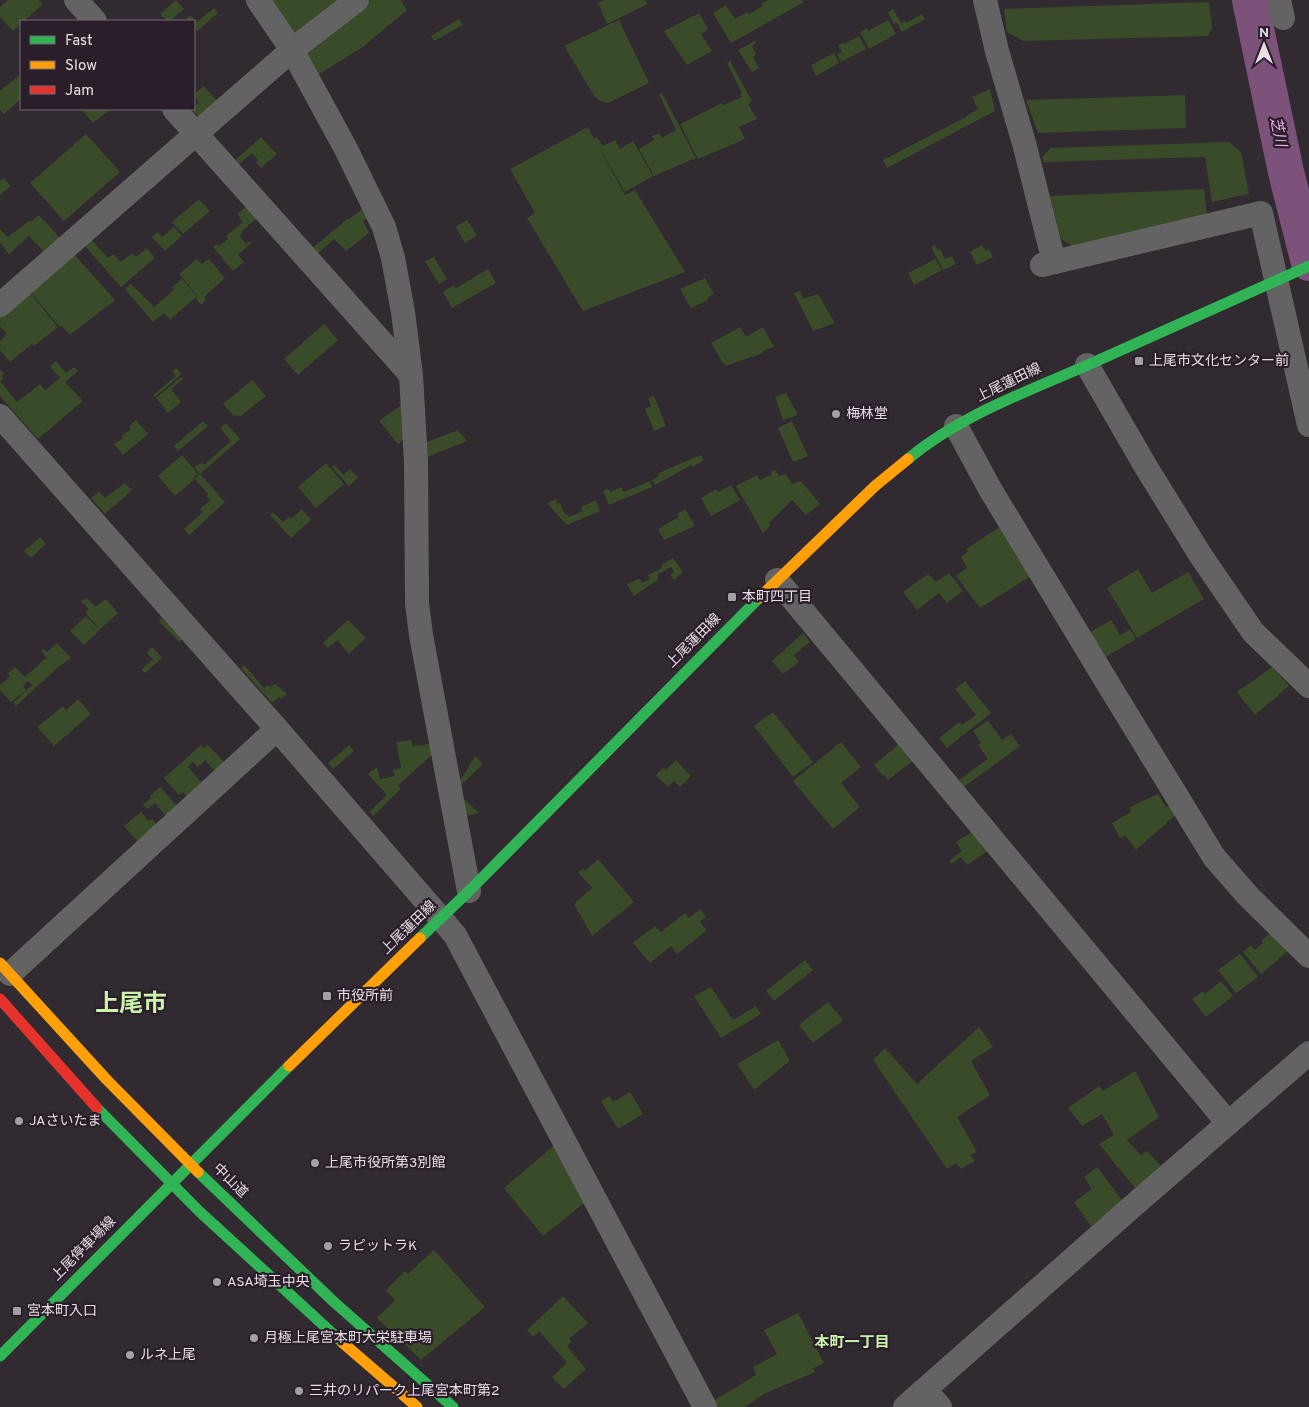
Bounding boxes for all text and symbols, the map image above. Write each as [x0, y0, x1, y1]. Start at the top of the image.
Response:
legend [20, 20, 195, 110]
north arrow [1239, 20, 1289, 70]
text: N [1259, 25, 1269, 42]
text: Fast [65, 32, 93, 51]
text: Slow [65, 57, 97, 76]
text: Jam [65, 82, 94, 101]
water label: 芝川 [1265, 115, 1290, 151]
place label: 上尾市文化センター前 [1149, 352, 1289, 370]
marker: 上尾市文化センター前 [1133, 355, 1145, 367]
street label: 上尾蓮田線 [974, 360, 1044, 406]
place label: 梅林堂 [846, 405, 888, 423]
marker: 梅林堂 [830, 408, 842, 420]
place label: 本町四丁目 [742, 589, 812, 606]
marker: 本町四丁目 [726, 591, 738, 603]
street label: 上尾蓮田線 [663, 610, 725, 672]
street label: 上尾蓮田線 [378, 898, 440, 958]
place label: 市役所前 [337, 987, 393, 1005]
district label: 上尾市 [95, 990, 167, 1020]
marker: 市役所前 [321, 990, 333, 1002]
place label: JAさいたま [29, 1113, 101, 1130]
marker: JAさいたま [13, 1115, 25, 1127]
place label: 上尾市役所第3別館 [325, 1154, 445, 1172]
marker: 上尾市役所第3別館 [309, 1157, 321, 1169]
street label: 中山道 [209, 1160, 251, 1202]
street label: 上尾停車場線 [48, 1213, 120, 1285]
place label: ラピットラK [338, 1238, 417, 1255]
marker: ラピットラK [322, 1240, 334, 1252]
place label: ASA埼玉中央 [227, 1274, 310, 1291]
marker: ASA埼玉中央 [211, 1276, 223, 1288]
place label: 宮本町入口 [27, 1303, 97, 1320]
marker: 宮本町入口 [11, 1305, 23, 1317]
place label: 月極上尾宮本町大栄駐車場 [264, 1330, 432, 1347]
marker: 月極上尾宮本町大栄駐車場 [248, 1332, 260, 1344]
district label: 本町一丁目 [814, 1334, 890, 1353]
place label: ルネ上尾 [140, 1347, 196, 1364]
marker: ルネ上尾 [124, 1349, 136, 1361]
place label: 三井のリパーク上尾宮本町第2 [309, 1382, 500, 1400]
marker: 三井のリパーク上尾宮本町第2 [293, 1385, 305, 1397]

